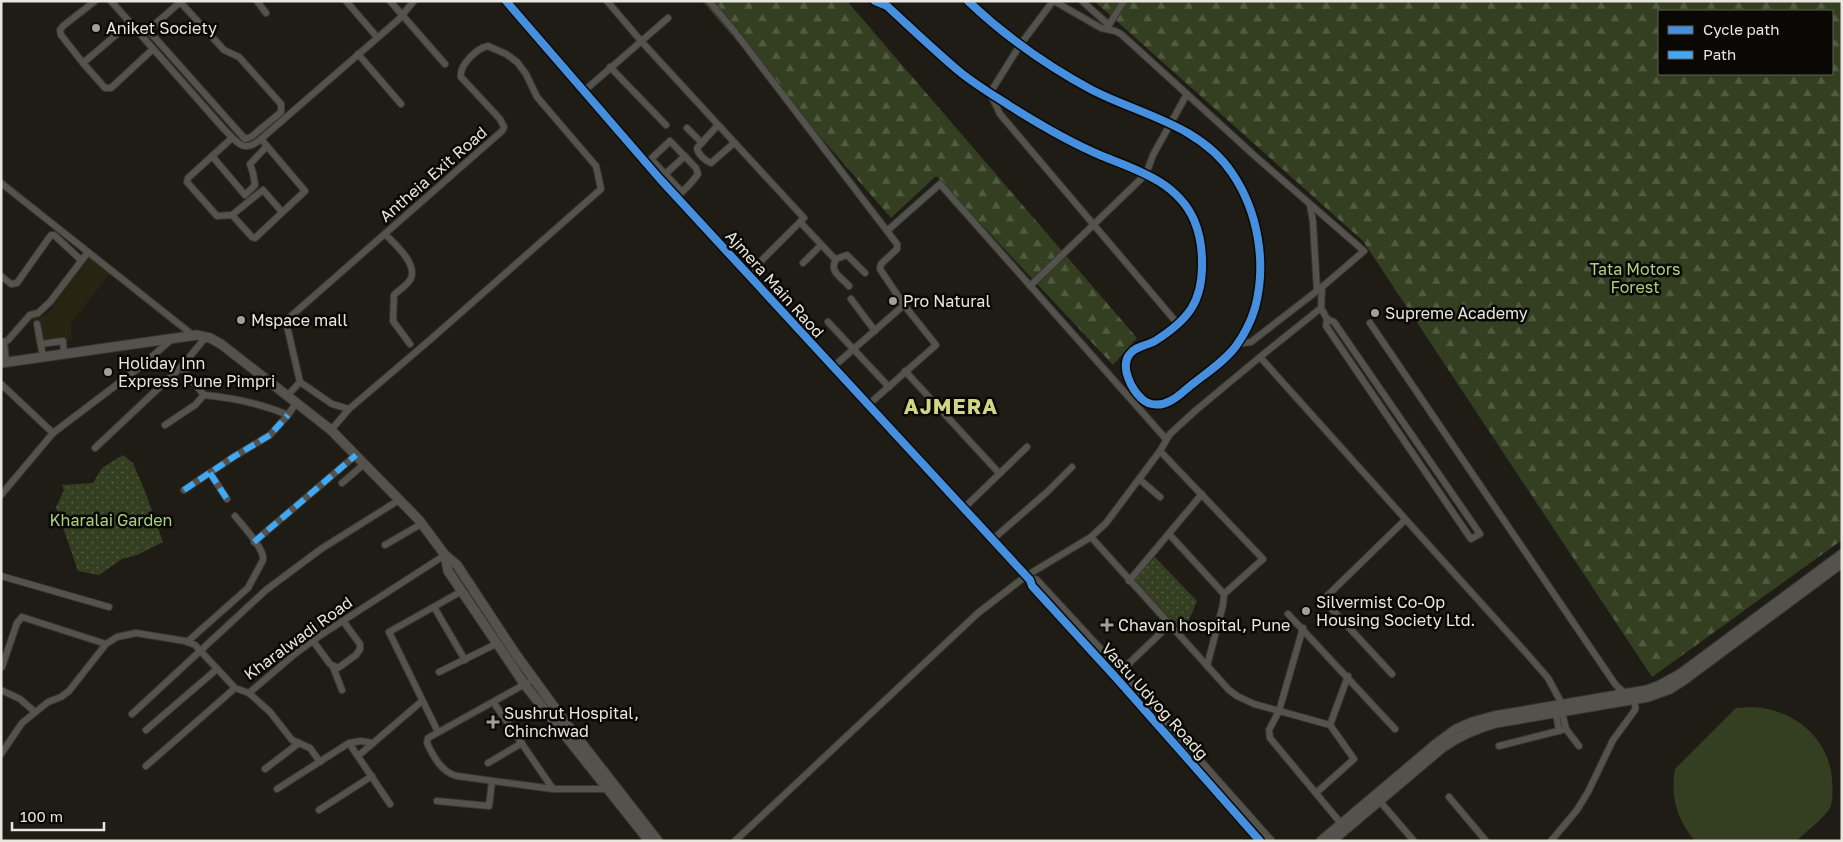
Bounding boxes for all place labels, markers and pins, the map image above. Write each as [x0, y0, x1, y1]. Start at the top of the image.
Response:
place label: Aniket Society [106, 18, 217, 38]
marker: Aniket Society [90, 22, 102, 34]
place label: Pro Natural [903, 291, 991, 311]
marker: Pro Natural [887, 295, 899, 307]
place label: Supreme Academy [1385, 303, 1528, 323]
marker: Supreme Academy [1369, 307, 1381, 319]
place label: Mspace mall [251, 310, 348, 330]
marker: Mspace mall [235, 314, 247, 326]
place label: Holiday Inn Express Pune Pimpri [118, 353, 275, 391]
marker: Holiday Inn Express Pune Pimpri [102, 366, 114, 378]
place label: Silvermist Co-Op Housing Society Ltd. [1316, 592, 1475, 630]
marker: Silvermist Co-Op Housing Society Ltd. [1300, 605, 1312, 617]
place label: Chavan hospital, Pune [1118, 615, 1290, 635]
marker: Chavan hospital, Pune [1100, 618, 1114, 632]
place label: Sushrut Hospital, Chinchwad [504, 703, 639, 741]
marker: Sushrut Hospital, Chinchwad [486, 715, 500, 729]

